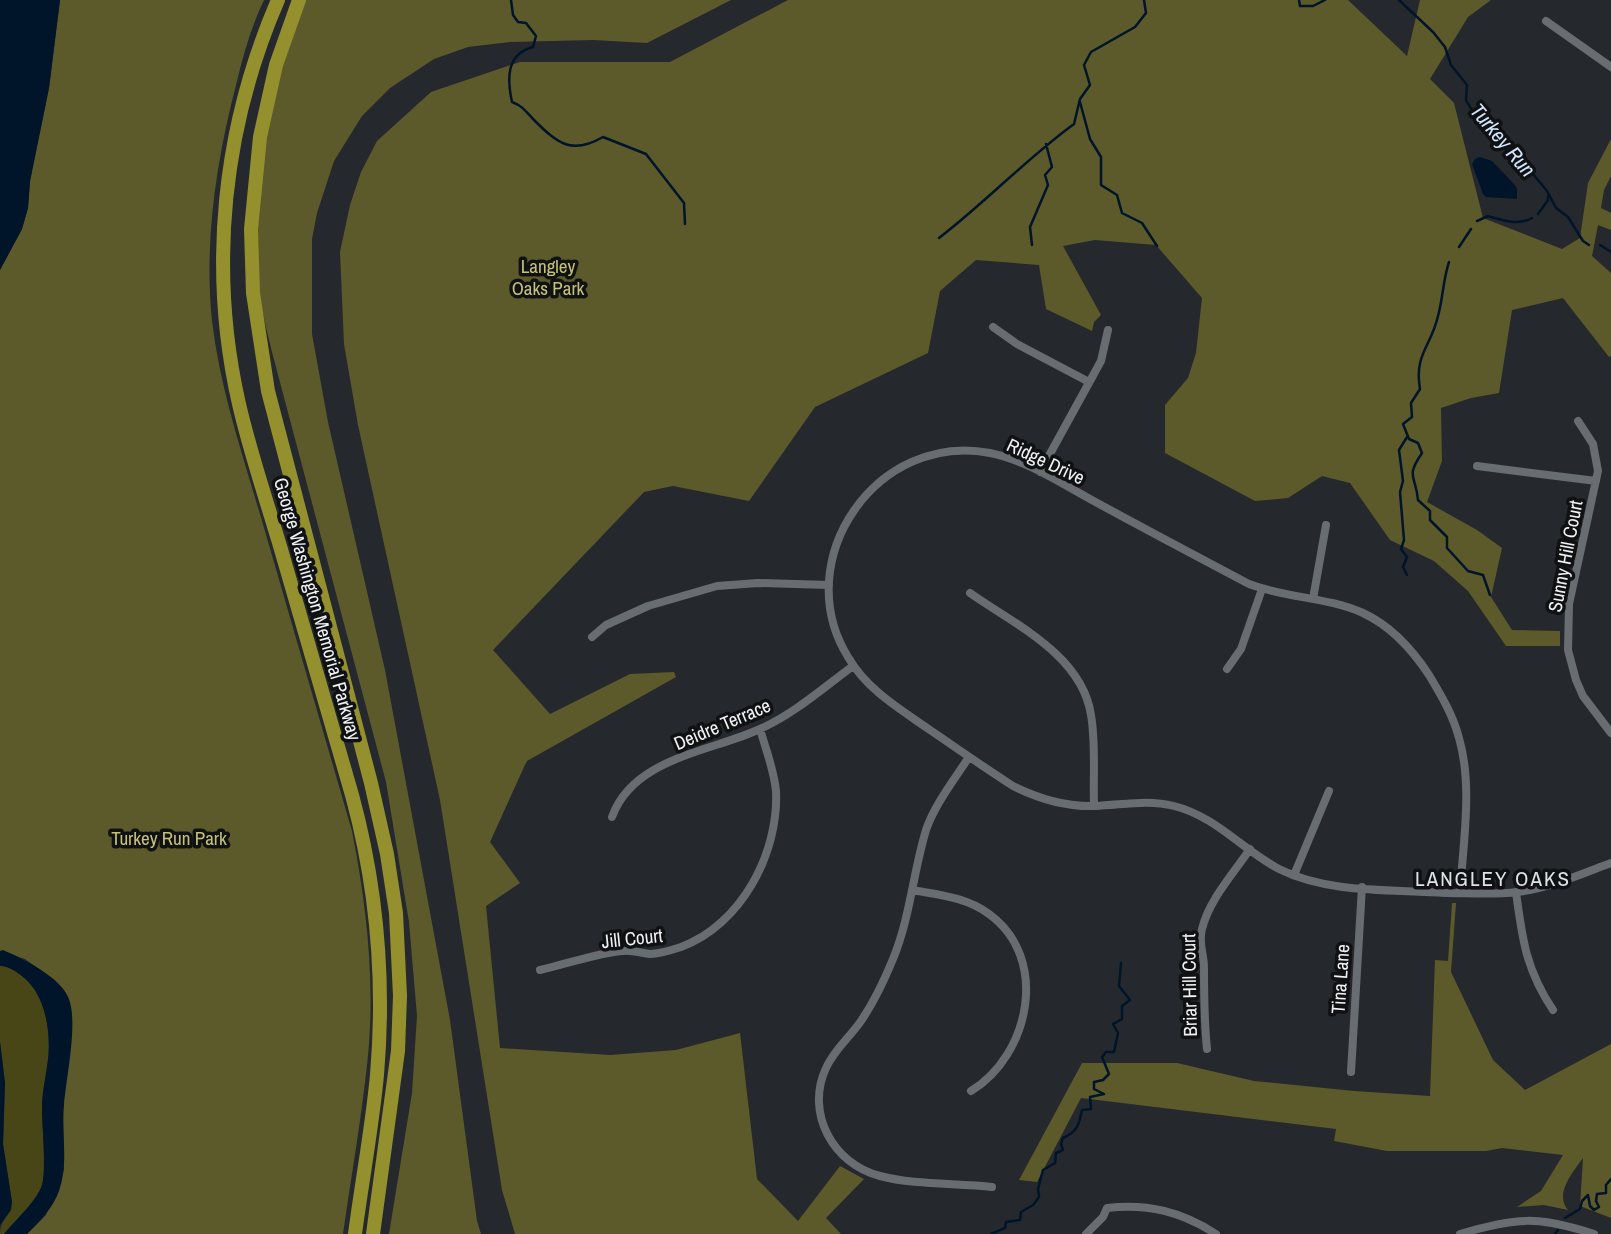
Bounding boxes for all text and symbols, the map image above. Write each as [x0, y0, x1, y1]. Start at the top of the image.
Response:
water label: Turkey Run [1464, 97, 1542, 183]
park label: Langley Oaks Park [512, 253, 585, 301]
street label: Ridge Drive [1003, 432, 1089, 490]
street label: George Washington Memorial Parkway [268, 475, 368, 744]
street label: Sunny Hill Court [1541, 497, 1589, 614]
street label: Deidre Terrace [670, 692, 774, 756]
park label: Turkey Run Park [111, 825, 227, 851]
district label: LANGLEY OAKS [1415, 864, 1571, 893]
street label: Jill Court [600, 922, 665, 954]
street label: Briar Hill Court [1175, 933, 1203, 1037]
street label: Tina Lane [1325, 943, 1355, 1015]

